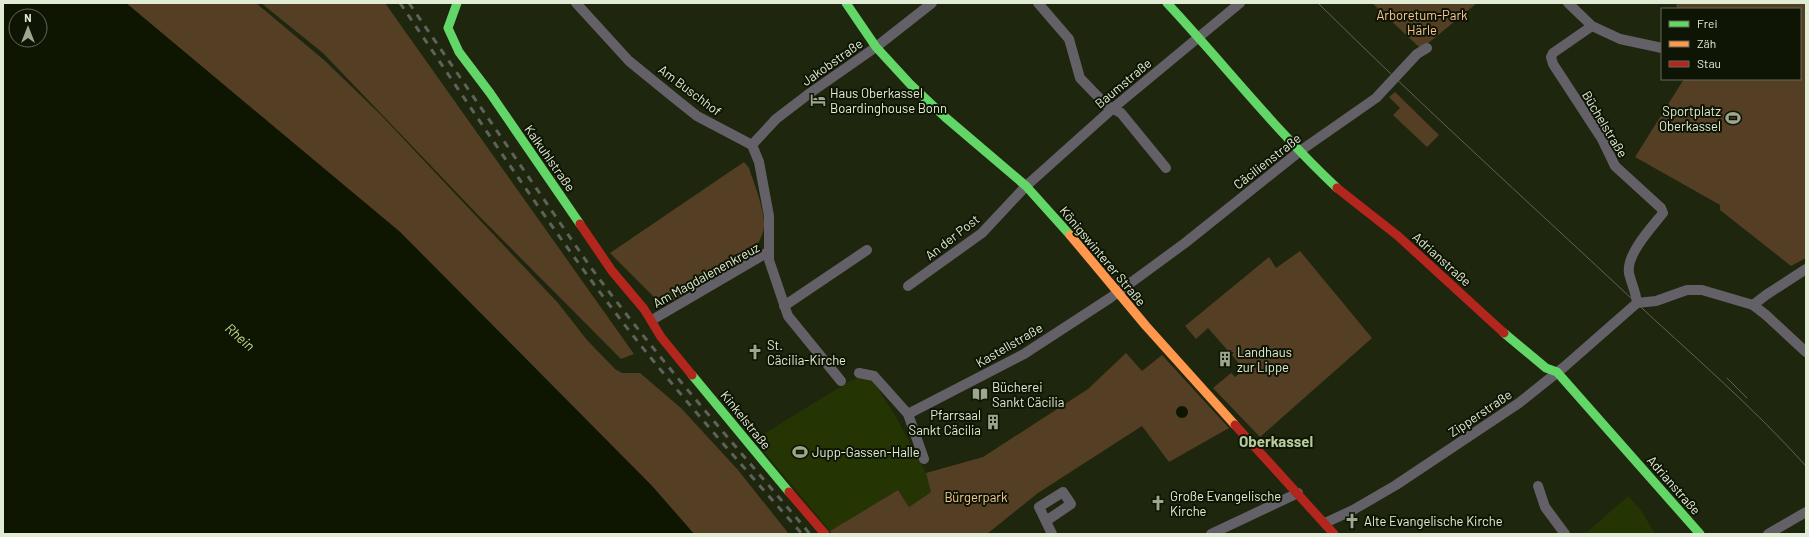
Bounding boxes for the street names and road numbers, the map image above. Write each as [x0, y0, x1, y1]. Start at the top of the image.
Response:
street label: Jakobstraße [798, 35, 866, 89]
street label: Baumstraße [1091, 55, 1155, 111]
street label: Am Buschhof [655, 61, 725, 119]
street label: Büchelstraße [1579, 88, 1631, 160]
street label: Kalkuhlstraße [521, 122, 579, 194]
street label: Cäcilienstraße [1230, 130, 1304, 192]
street label: Königswinterer Straße [1056, 203, 1150, 309]
street label: An der Post [922, 211, 982, 263]
street label: Adrianstraße [1410, 229, 1475, 289]
street label: Am Magdalenenkreuz [650, 239, 762, 311]
street label: Kastellstraße [973, 319, 1045, 371]
street label: Zipperstraße [1445, 386, 1515, 440]
street label: Kinkelstraße [717, 387, 775, 453]
street label: Adrianstraße [1644, 452, 1704, 518]

